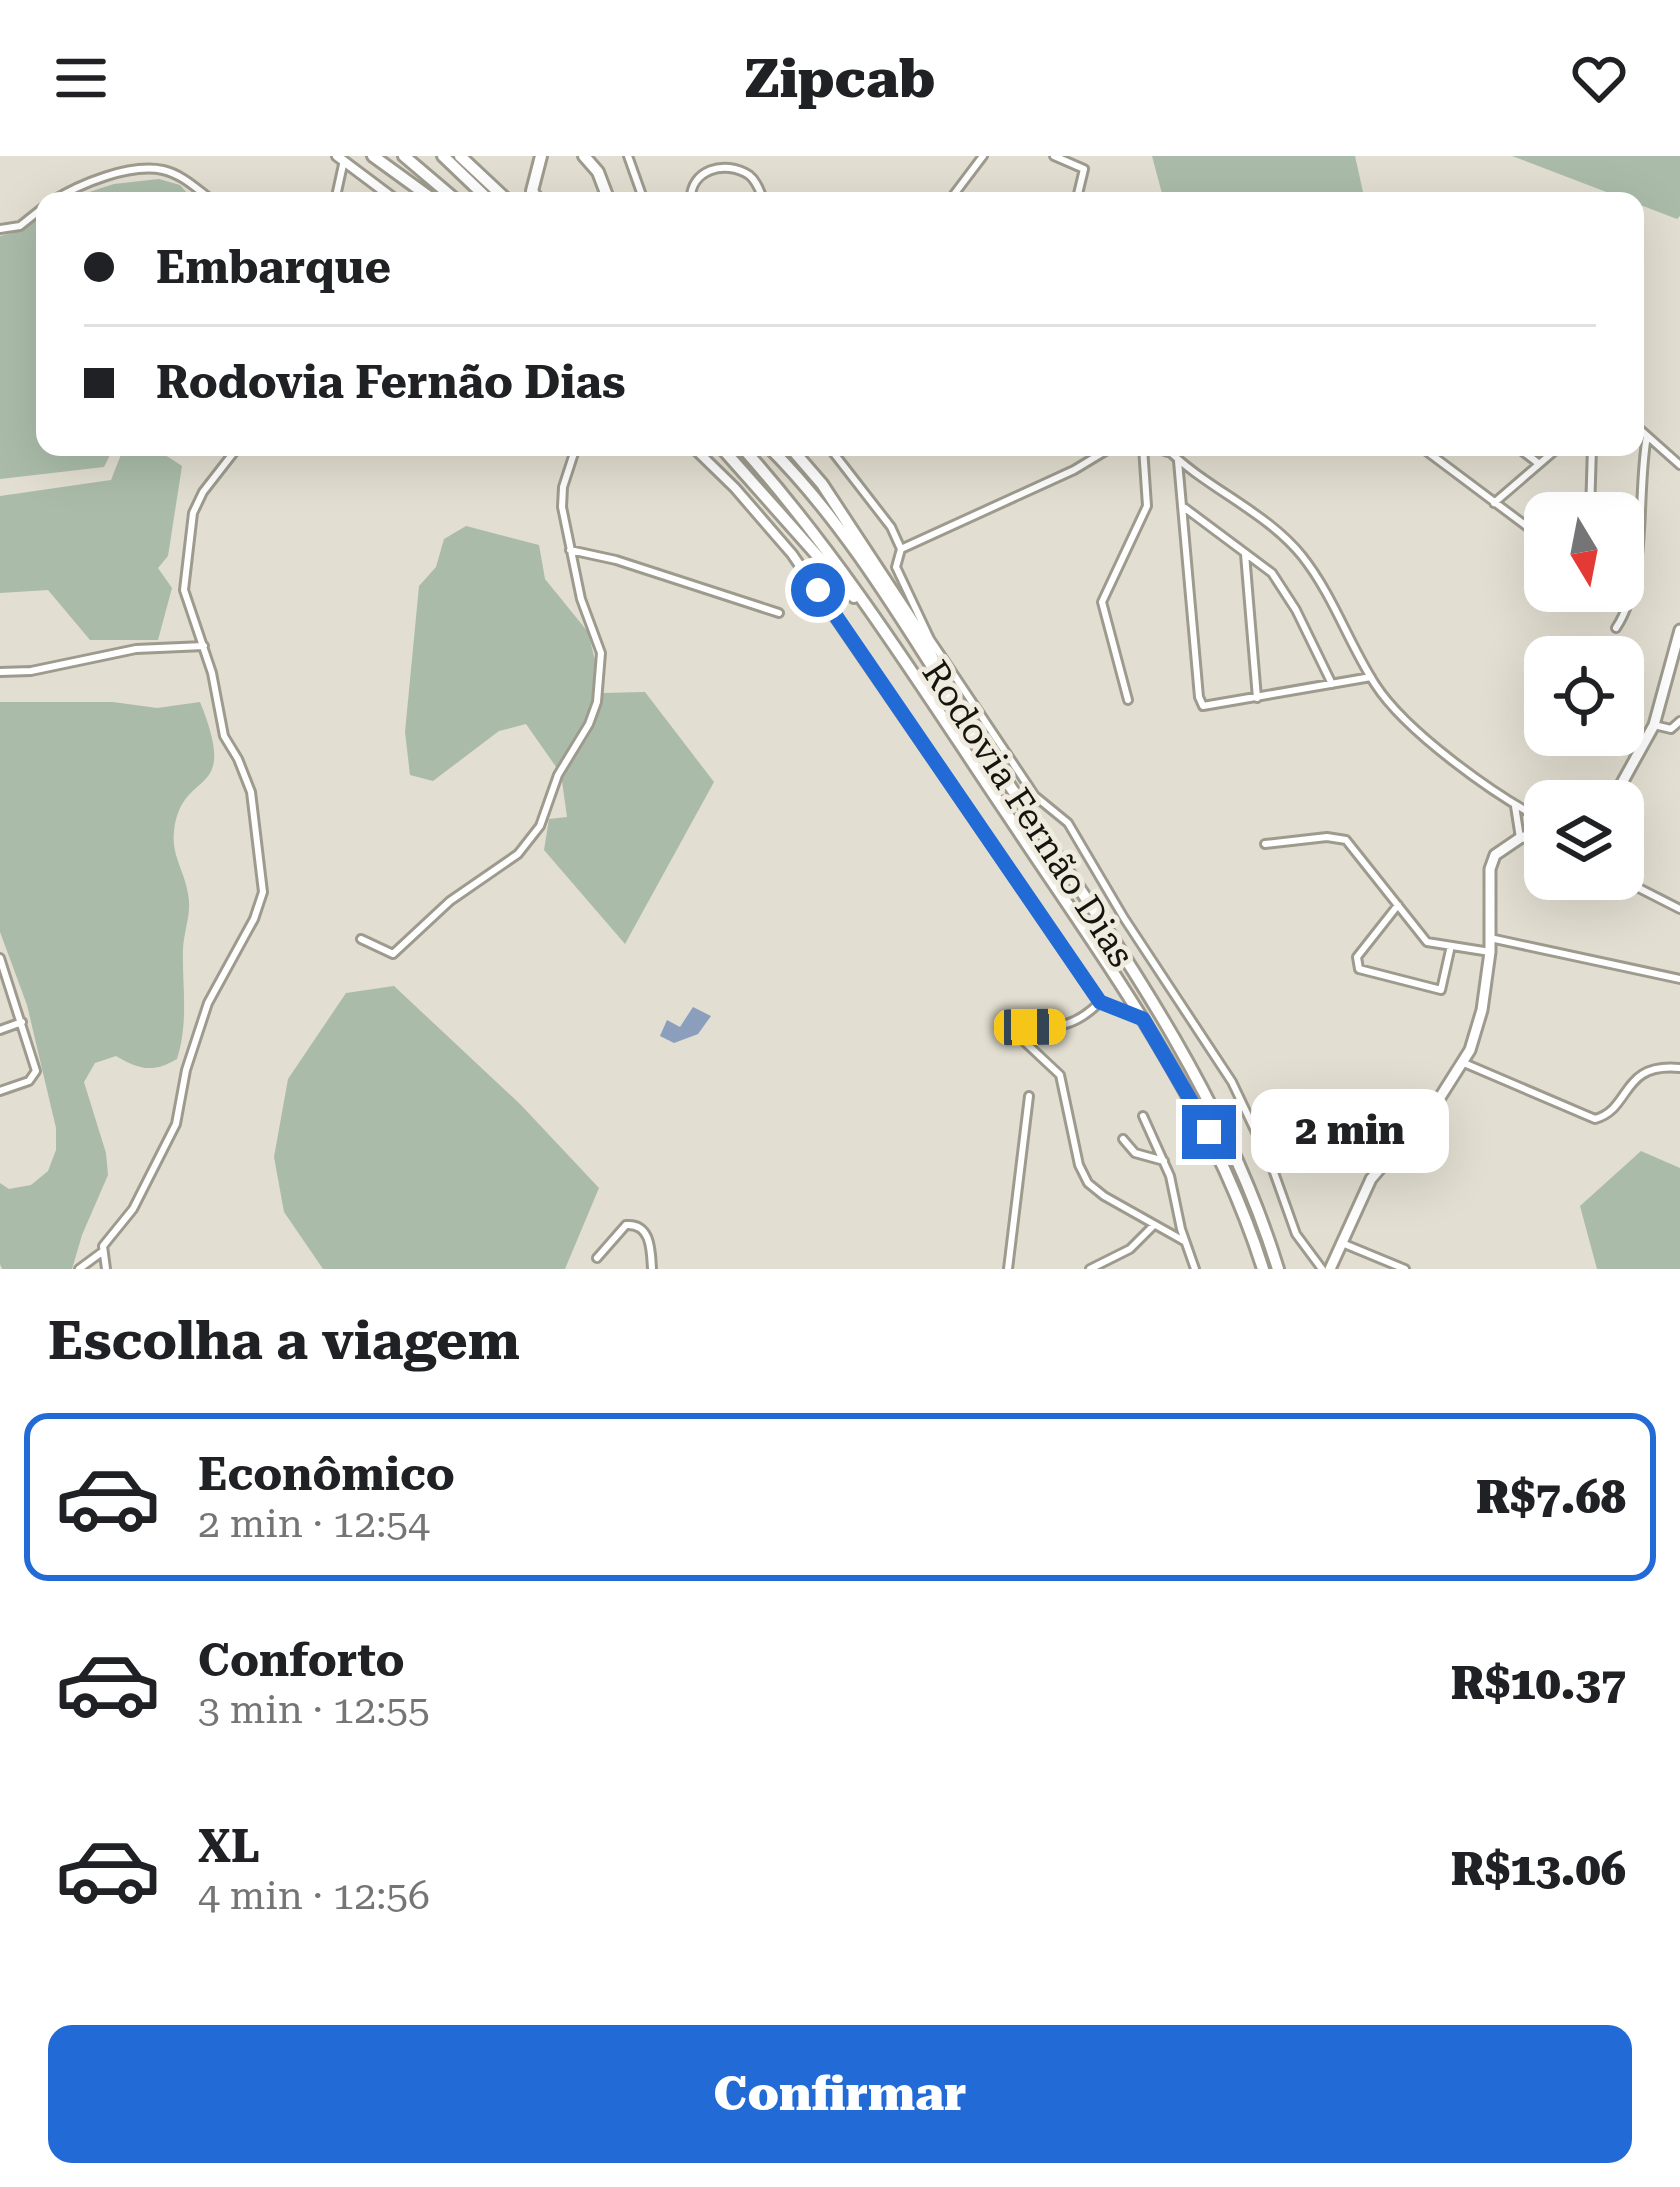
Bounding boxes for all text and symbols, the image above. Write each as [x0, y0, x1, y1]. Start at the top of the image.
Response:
icon: menu [48, 45, 114, 111]
icon: heart [1566, 45, 1632, 111]
text: Zipcab [745, 47, 935, 110]
text: Embarque [156, 241, 391, 294]
text: Rodovia Fernão Dias [156, 356, 626, 409]
north arrow [1524, 492, 1644, 612]
map controls [1524, 492, 1644, 900]
route start [791, 563, 845, 617]
button: locate [1524, 636, 1644, 756]
street label: Rodovia Fernão Dias [913, 653, 1143, 975]
button: layers [1524, 780, 1644, 900]
car [994, 1008, 1066, 1046]
callout: 2 min [1251, 1090, 1449, 1174]
route end [1182, 1105, 1236, 1159]
text: 2 min [1295, 1108, 1405, 1154]
text: Escolha a viagem [48, 1309, 520, 1372]
icon: car [54, 1443, 162, 1551]
text: Econômico [198, 1448, 455, 1501]
text: R$7.68 [1476, 1471, 1626, 1524]
text: 2 min · 12:54 [198, 1501, 430, 1547]
icon: car [54, 1629, 162, 1737]
text: Conforto [198, 1634, 405, 1687]
text: R$10.37 [1451, 1657, 1626, 1710]
text: 3 min · 12:55 [198, 1687, 430, 1733]
icon: car [54, 1815, 162, 1923]
text: XL [198, 1820, 260, 1873]
text: R$13.06 [1451, 1843, 1626, 1896]
text: 4 min · 12:56 [198, 1873, 430, 1919]
button: Confirmar [48, 2025, 1632, 2163]

